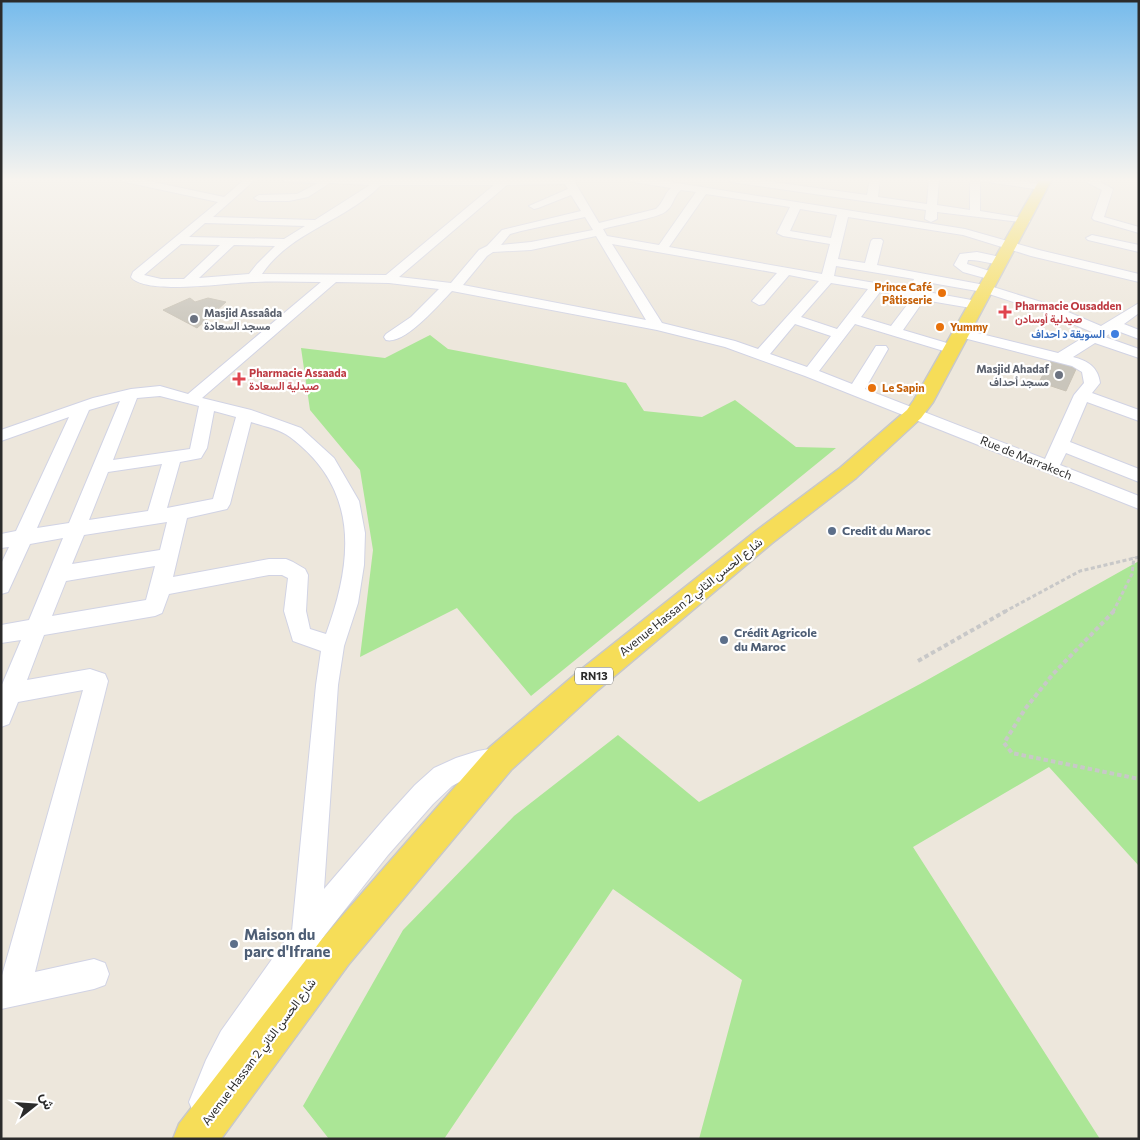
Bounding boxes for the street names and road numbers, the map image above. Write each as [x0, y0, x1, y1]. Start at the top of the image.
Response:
street label: Rue de Marrakech [978, 432, 1074, 482]
street label: Avenue Hassan 2 شارع الحسن الثاني [616, 534, 767, 661]
road number: RN13 [575, 668, 613, 684]
street label: Avenue Hassan 2 شارع الحسن الثاني [198, 975, 321, 1130]

